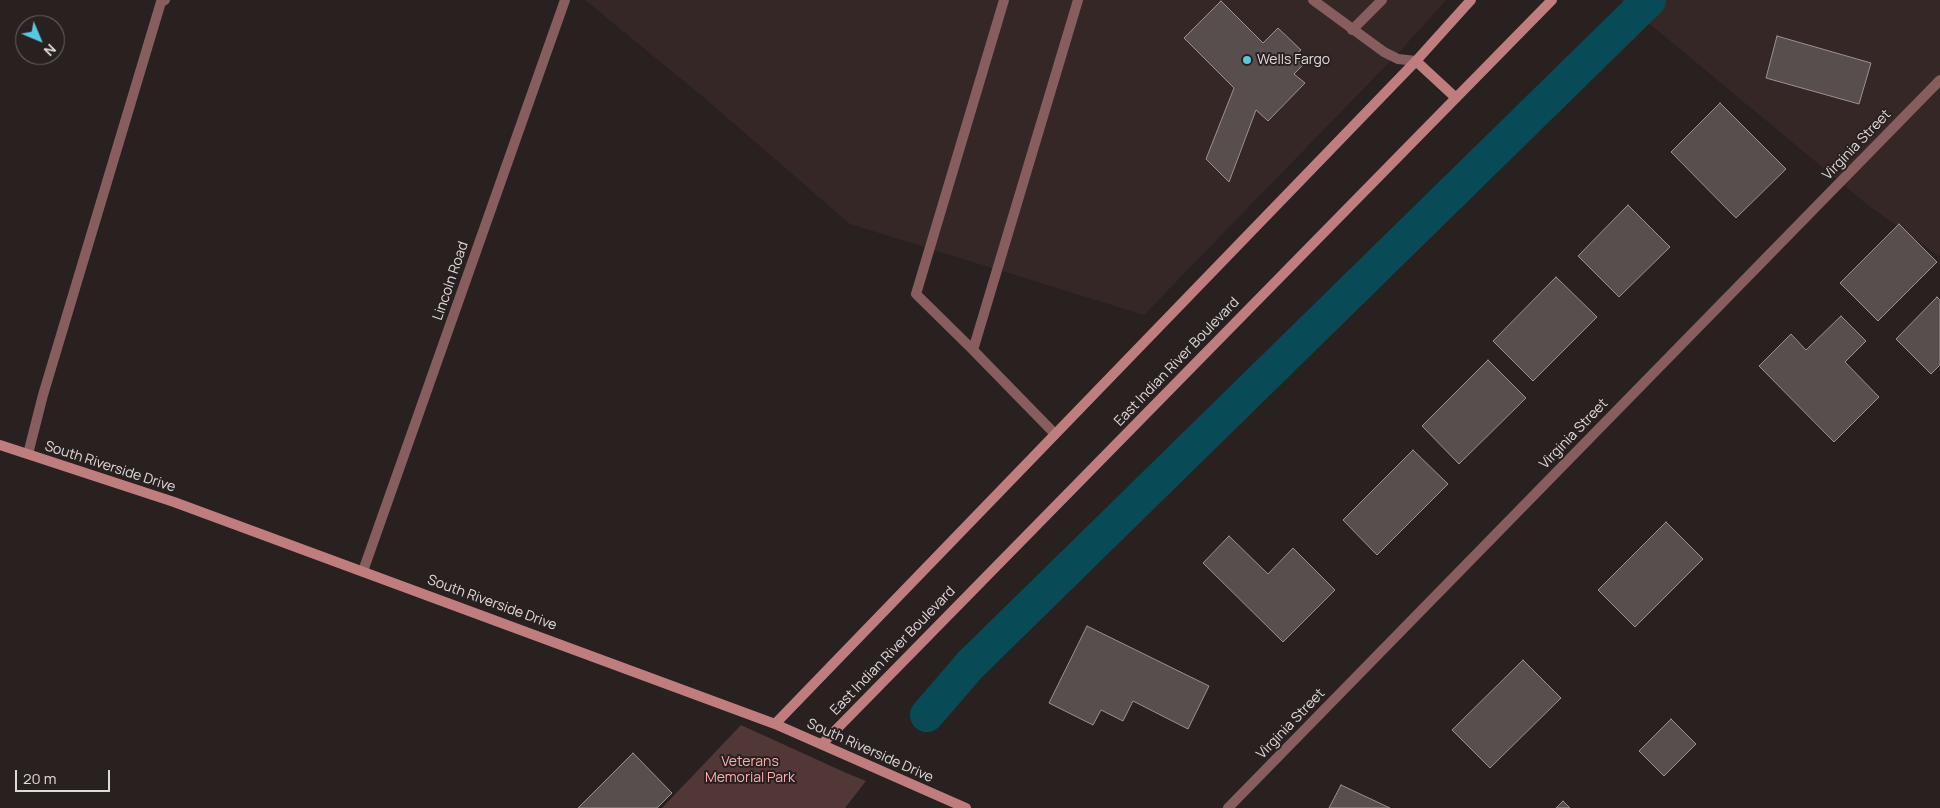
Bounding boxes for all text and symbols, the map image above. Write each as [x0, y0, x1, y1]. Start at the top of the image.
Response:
north arrow [15, 15, 65, 65]
text: N [40, 40, 61, 61]
place label: Wells Fargo [1257, 52, 1330, 68]
marker: Wells Fargo [1241, 54, 1253, 66]
street label: Virginia Street [1819, 106, 1895, 184]
street label: Lincoln Road [430, 239, 472, 323]
street label: East Indian River Boulevard [1111, 294, 1243, 430]
street label: Virginia Street [1536, 395, 1612, 473]
street label: South Riverside Drive [43, 438, 177, 496]
street label: South Riverside Drive [425, 572, 559, 634]
street label: East Indian River Boulevard [827, 583, 959, 719]
street label: Virginia Street [1253, 685, 1329, 763]
street label: South Riverside Drive [804, 716, 936, 786]
park label: Veterans Memorial Park [705, 754, 795, 786]
scale bar [18, 760, 112, 792]
text: 20 m [23, 768, 56, 789]

